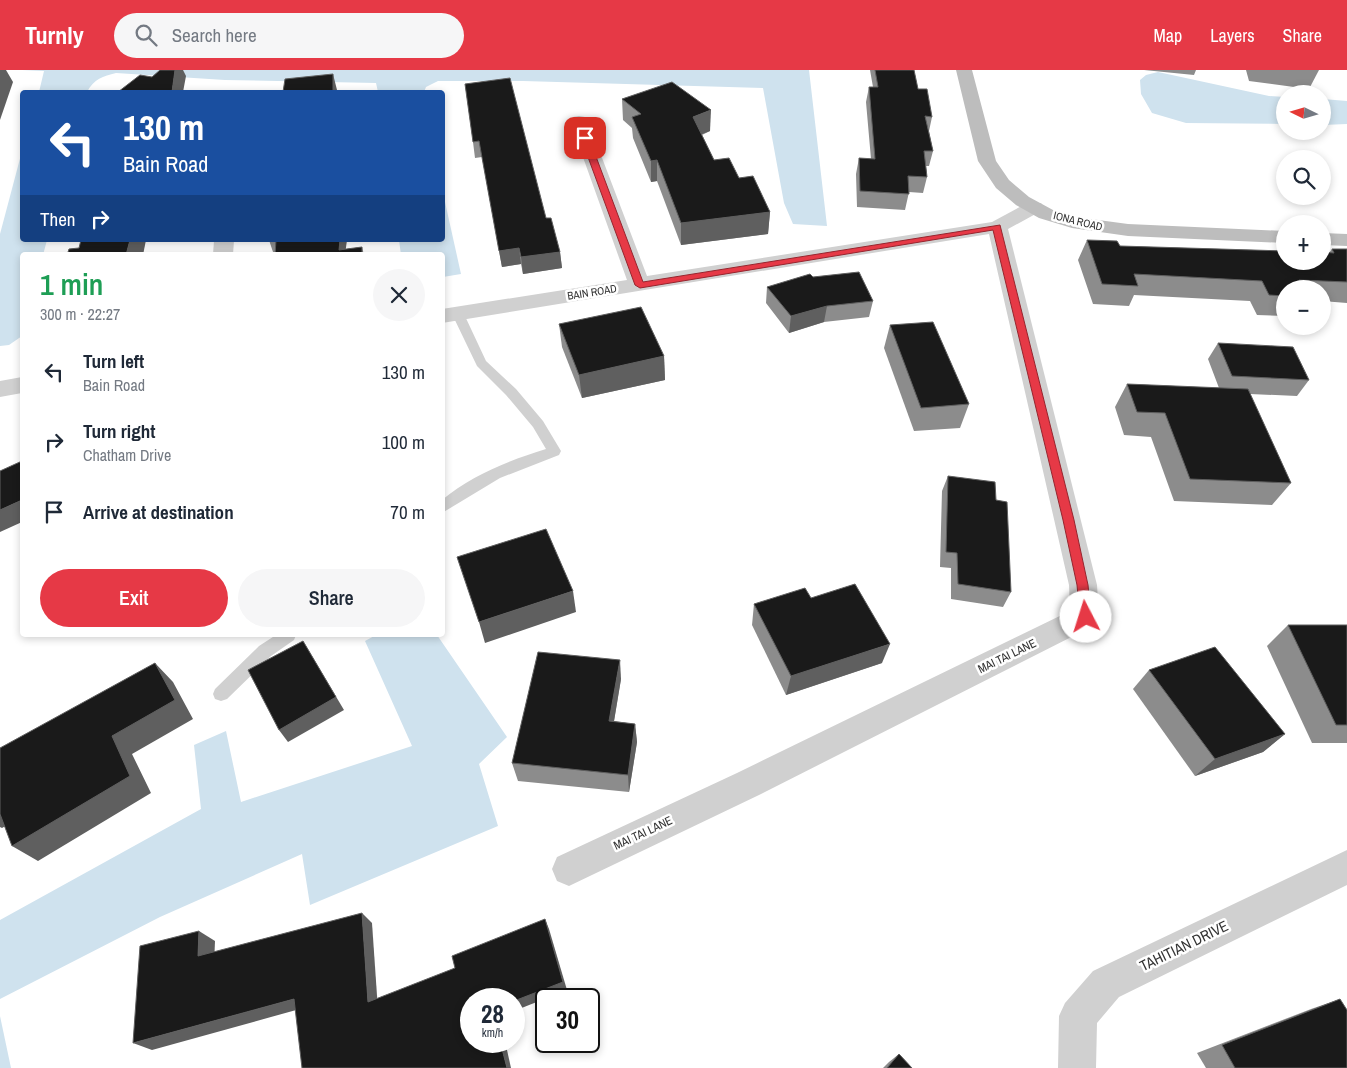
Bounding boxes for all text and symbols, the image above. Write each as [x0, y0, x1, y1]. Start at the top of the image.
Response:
search box [114, 13, 464, 58]
text: Turnly [25, 19, 84, 51]
icon: search [132, 21, 160, 49]
text: Search here [172, 22, 257, 48]
text: Map [1154, 23, 1182, 48]
text: Layers [1210, 23, 1255, 48]
text: Share [1283, 23, 1322, 48]
north arrow [1276, 85, 1331, 140]
map controls [1276, 85, 1331, 335]
text: 130 m [123, 104, 204, 151]
icon: left [40, 110, 105, 175]
pin [564, 117, 606, 159]
icon: arrive [571, 124, 599, 152]
text: Bain Road [123, 149, 208, 179]
button: search [1276, 150, 1331, 205]
icon: right [86, 205, 114, 233]
text: Then [40, 206, 76, 232]
street label: IONA ROAD [1052, 208, 1104, 234]
button: + [1276, 215, 1331, 270]
text: 1 min [40, 264, 103, 304]
button: close [373, 269, 425, 321]
button: − [1276, 280, 1331, 335]
street label: BAIN ROAD [566, 281, 618, 303]
text: 300 m · 22:27 [40, 303, 120, 325]
text: Turn left [83, 348, 144, 374]
icon: left [40, 358, 68, 386]
text: 130 m [382, 359, 425, 385]
text: Bain Road [83, 374, 145, 396]
text: Turn right [83, 418, 155, 444]
icon: right [40, 428, 68, 456]
text: 100 m [382, 429, 425, 455]
text: Chatham Drive [83, 444, 171, 466]
icon: arrive [40, 498, 68, 526]
text: Arrive at destination [83, 499, 234, 525]
text: 70 m [390, 499, 425, 525]
button: Exit [40, 569, 228, 627]
button: Share [238, 569, 425, 627]
position arrow [1059, 590, 1111, 642]
street label: MAI TAI LANE [975, 635, 1039, 677]
street label: MAI TAI LANE [611, 812, 675, 854]
street label: TAHITIAN DRIVE [1136, 915, 1232, 976]
speed limit sign: 30 [535, 988, 600, 1053]
text: 28 [481, 997, 504, 1031]
text: km/h [482, 1025, 503, 1041]

